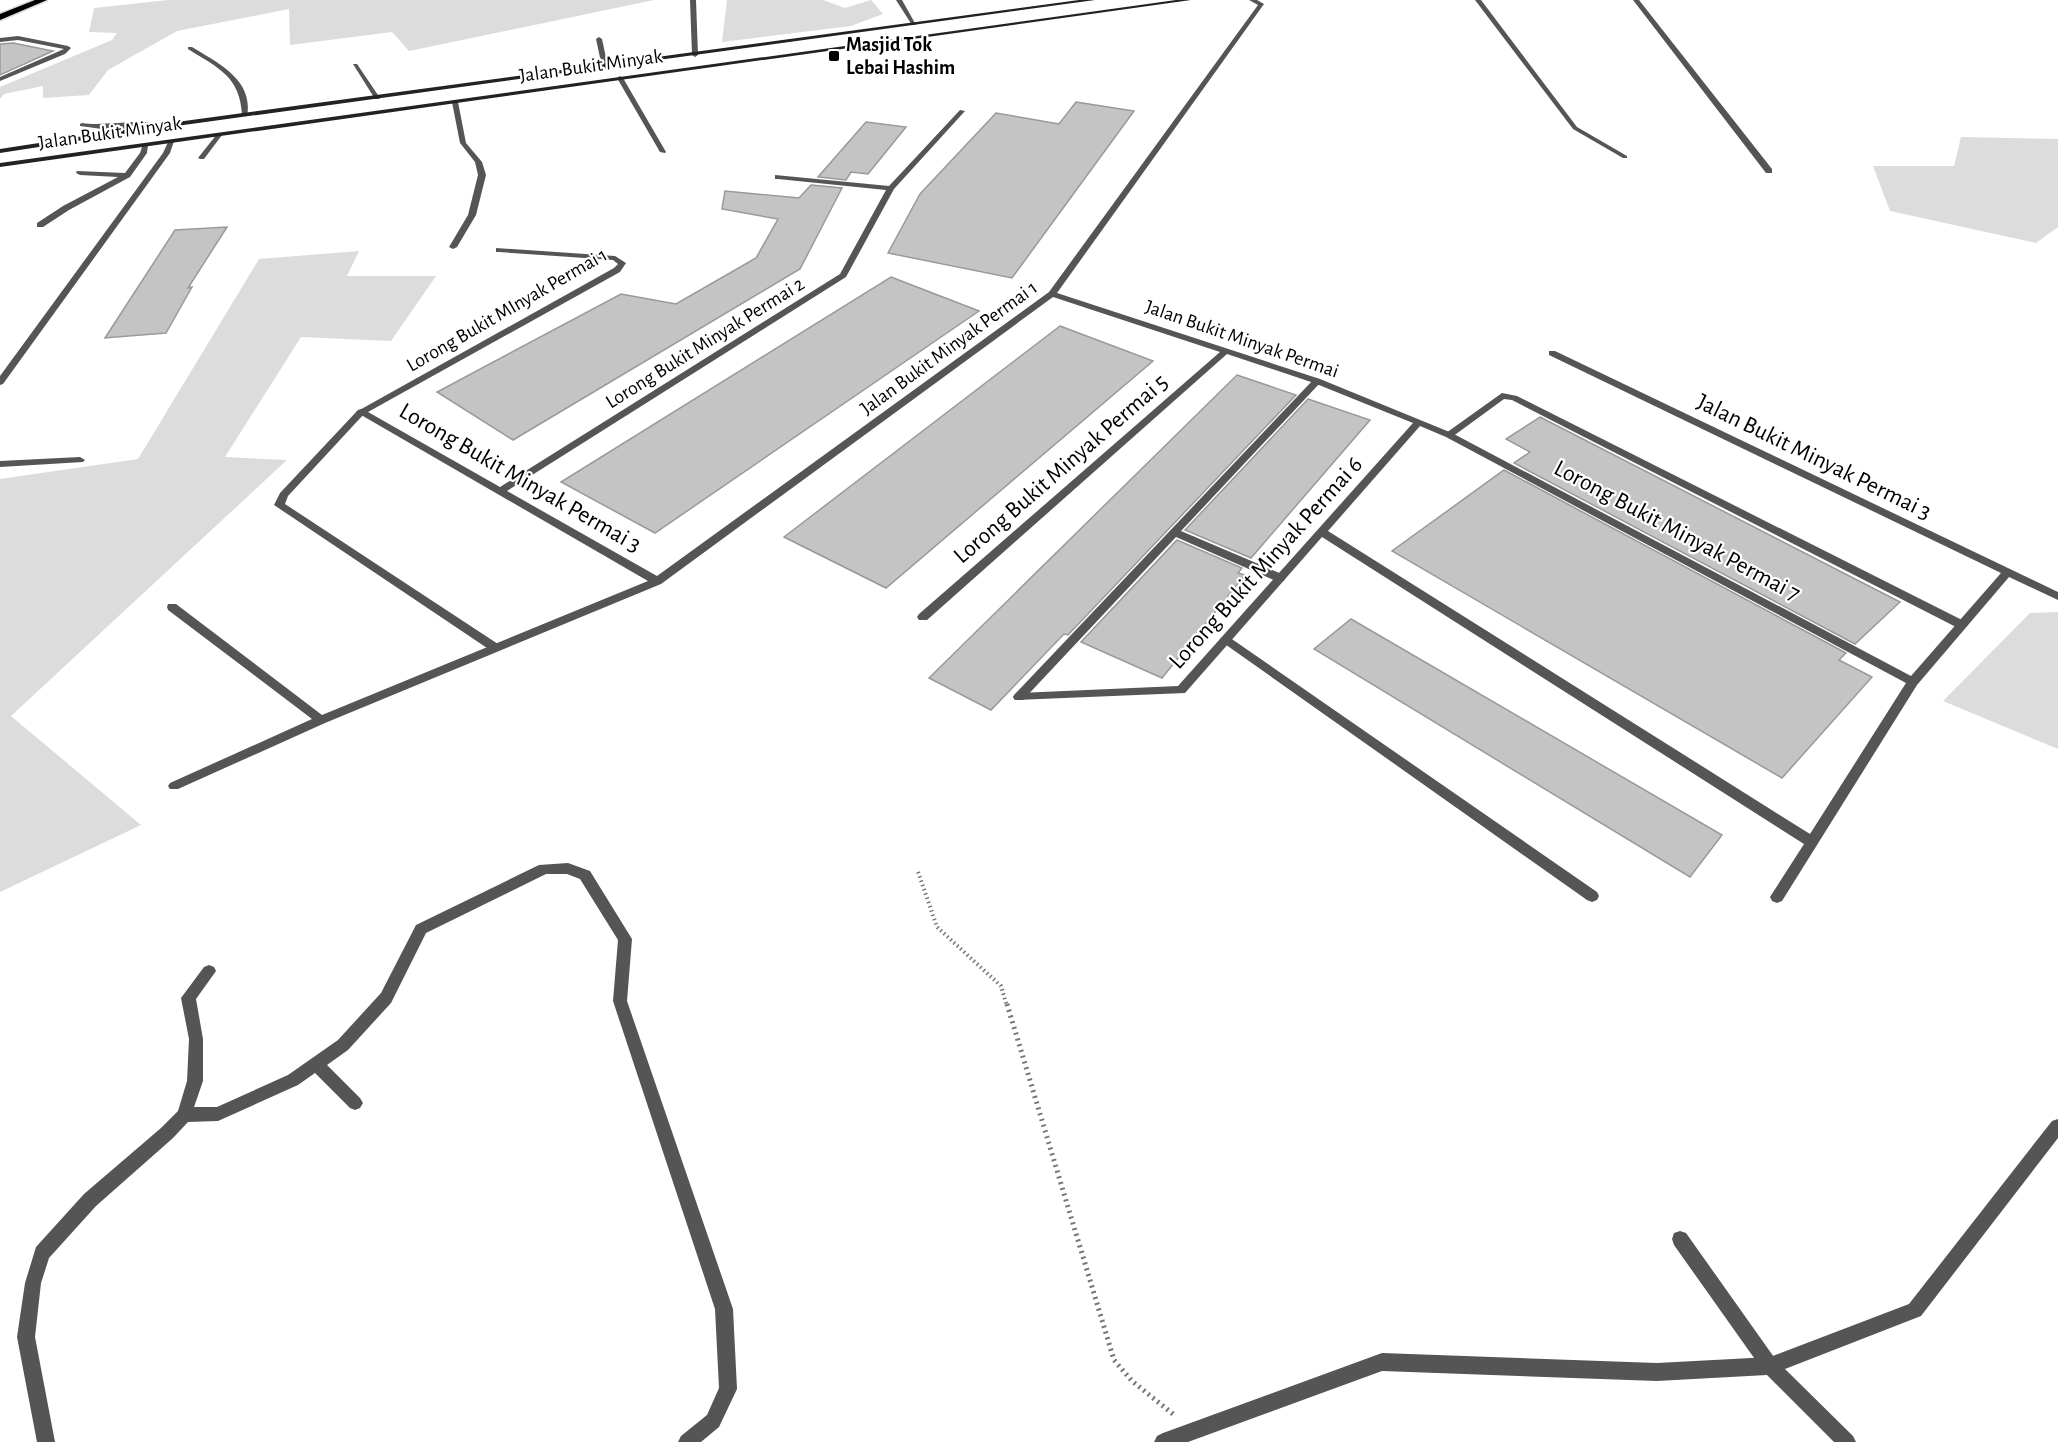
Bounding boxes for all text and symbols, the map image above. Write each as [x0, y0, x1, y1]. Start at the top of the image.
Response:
place label: Masjid Tok Lebai Hashim [846, 35, 955, 78]
street label: Jalan Bukit Minyak [518, 46, 664, 86]
marker: Masjid Tok Lebai Hashim [827, 49, 841, 63]
street label: Jalan Bukit Minyak [37, 113, 183, 153]
street label: Lorong Bukit MInyak Permai 1 [403, 244, 611, 376]
street label: Lorong Bukit Minyak Permai 2 [602, 274, 808, 412]
street label: Jalan Bukit Minyak Permai 1 [857, 277, 1041, 419]
street label: Jalan Bukit Minyak Permai [1143, 297, 1341, 381]
street label: Lorong Bukit Minyak Permai 5 [949, 370, 1173, 568]
street label: Jalan Bukit Minyak Permai 3 [1693, 390, 1935, 524]
street label: Lorong Bukit Minyak Permai 3 [395, 399, 645, 557]
street label: Lorong Bukit Minyak Permai 6 [1165, 452, 1367, 674]
street label: Lorong Bukit Minyak Permai 7 [1550, 456, 1804, 606]

